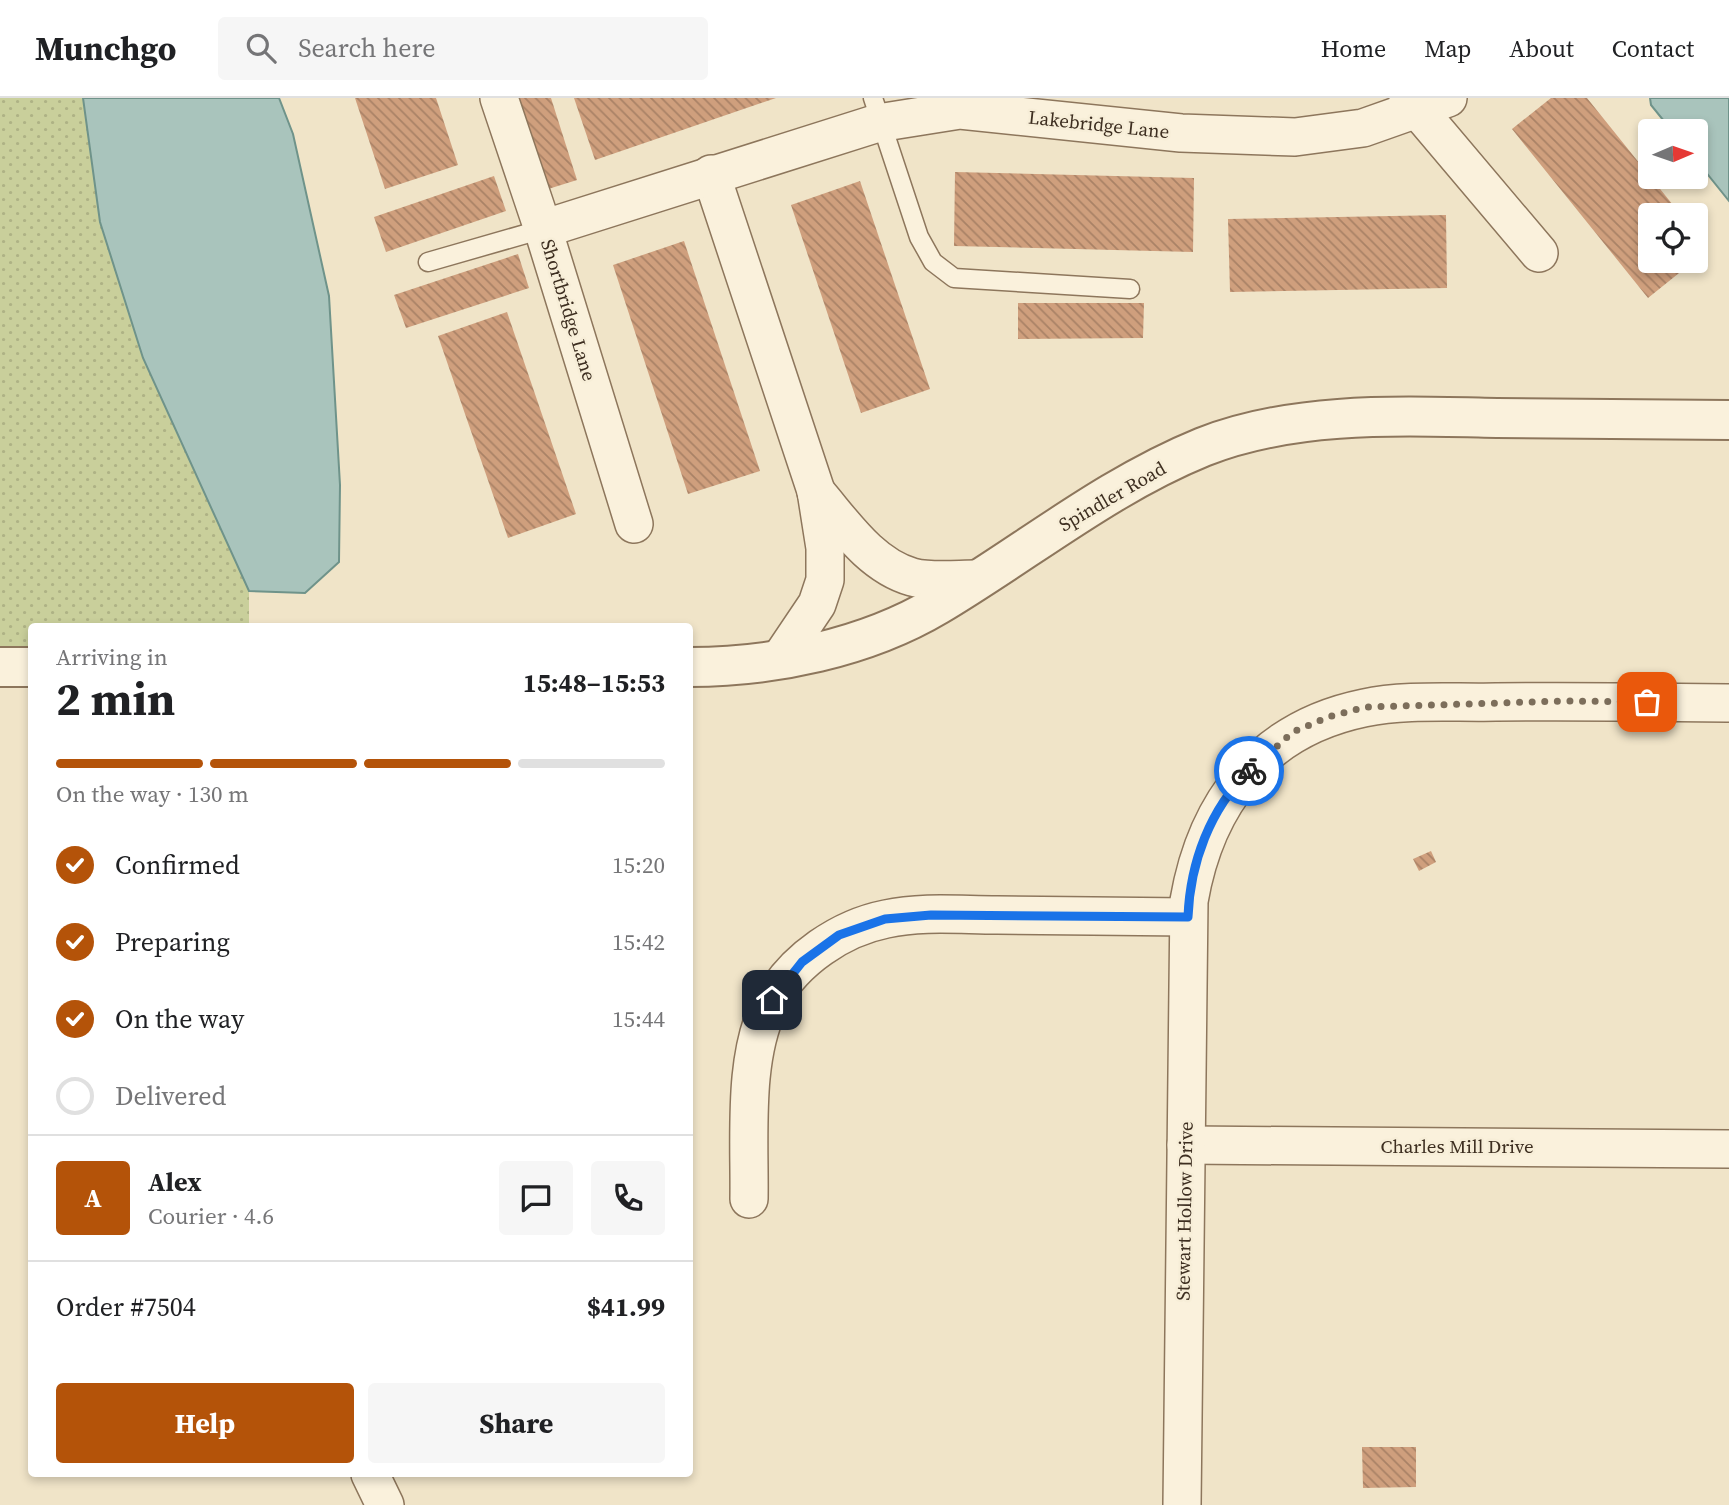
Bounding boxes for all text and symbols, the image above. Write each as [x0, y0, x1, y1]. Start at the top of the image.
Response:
search box [218, 17, 708, 80]
text: Munchgo [35, 26, 176, 71]
icon: search [242, 29, 280, 67]
text: Search here [298, 30, 435, 66]
text: Home [1321, 32, 1386, 65]
text: Map [1424, 32, 1471, 65]
text: About [1509, 32, 1574, 65]
text: Contact [1612, 32, 1694, 65]
street label: Lakebridge Lane [1027, 104, 1171, 144]
north arrow [1638, 119, 1708, 189]
map controls [1638, 119, 1708, 273]
button: locate [1638, 203, 1708, 273]
street label: Shortbridge Lane [535, 236, 603, 384]
street label: Spindler Road [1054, 455, 1170, 537]
text: Arriving in [56, 641, 168, 673]
text: 15:48–15:53 [523, 665, 665, 701]
text: 2 min [56, 667, 175, 730]
pin [1617, 672, 1677, 732]
icon: bag [1628, 683, 1666, 721]
courier [1214, 736, 1284, 806]
icon: bike [1230, 752, 1268, 790]
text: On the way · 130 m [56, 778, 249, 810]
icon: check [56, 846, 94, 884]
text: Confirmed [115, 847, 240, 883]
text: 15:20 [612, 849, 665, 881]
icon: check [56, 923, 94, 961]
text: Preparing [115, 924, 230, 960]
text: 15:42 [612, 926, 665, 958]
pin [742, 970, 802, 1030]
icon: home [753, 981, 791, 1019]
icon: check [56, 1000, 94, 1038]
text: On the way [115, 1001, 244, 1037]
text: 15:44 [612, 1003, 665, 1035]
text: Delivered [115, 1078, 226, 1114]
street label: Stewart Hollow Drive [1169, 1121, 1199, 1301]
street label: Charles Mill Drive [1380, 1133, 1534, 1159]
button: chat [499, 1161, 573, 1235]
button: phone [591, 1161, 665, 1235]
text: Alex [148, 1164, 202, 1200]
text: A [84, 1180, 102, 1216]
text: Courier · 4.6 [148, 1200, 274, 1232]
text: Order #7504 [56, 1289, 196, 1325]
text: $41.99 [587, 1289, 665, 1325]
button: Help [56, 1383, 354, 1463]
button: Share [368, 1383, 665, 1463]

